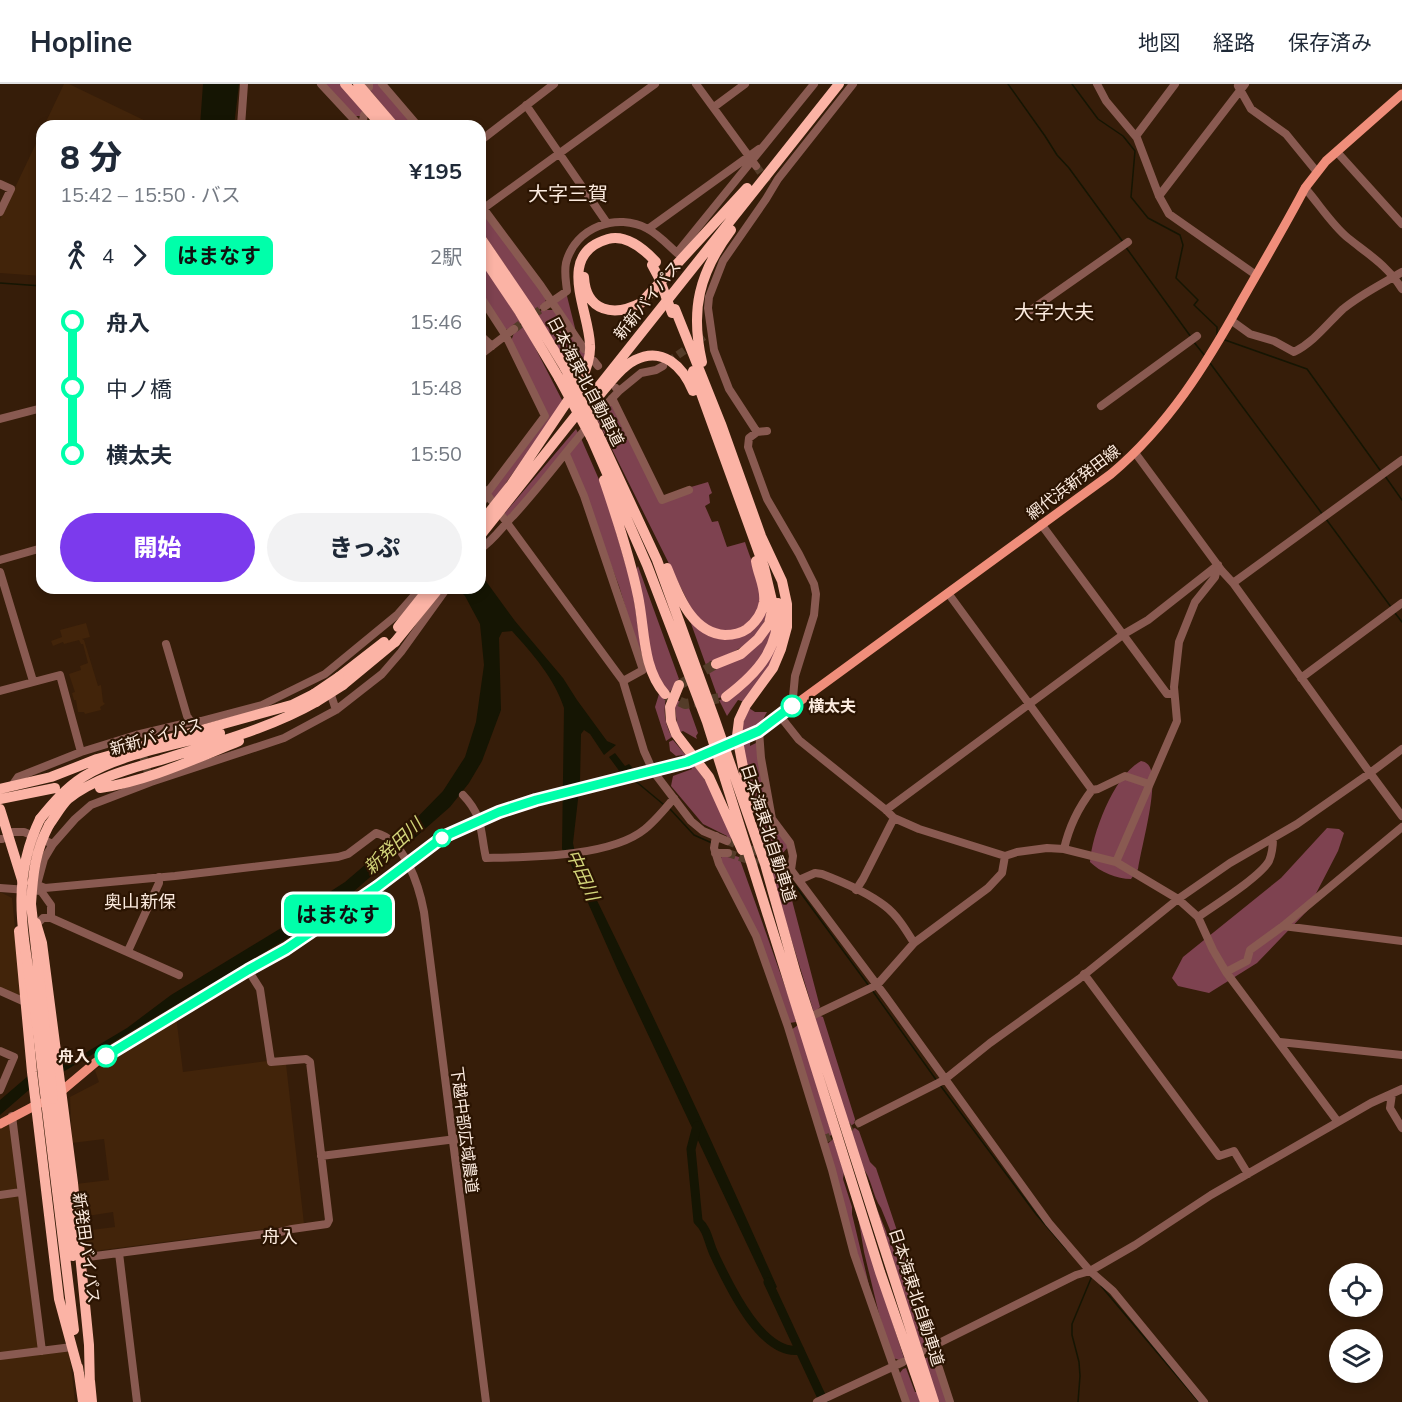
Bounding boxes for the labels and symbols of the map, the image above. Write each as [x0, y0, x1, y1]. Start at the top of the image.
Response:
district label: 大字三賀 [528, 181, 608, 206]
street label: 新新バイパス [609, 257, 685, 343]
district label: 大字大夫 [1014, 299, 1094, 324]
street label: 日本海東北自動車道 [543, 313, 629, 449]
street label: 網代浜新発田線 [1022, 440, 1124, 524]
marker: 横太夫 [781, 695, 803, 717]
place label: 横太夫 [808, 696, 856, 716]
street label: 新新バイパス [107, 713, 205, 759]
street label: 日本海東北自動車道 [737, 761, 801, 905]
water label: 新発田川 [359, 812, 429, 879]
unlabelled marker [433, 829, 451, 847]
water label: 中田川 [562, 846, 605, 906]
district label: 奥山新保 [104, 890, 176, 913]
line badge: はまなす [296, 894, 380, 934]
marker: 舟入 [95, 1045, 117, 1067]
place label: 舟入 [58, 1046, 90, 1066]
street label: 下越中部広域農道 [447, 1065, 483, 1195]
street label: 新発田バイパス [69, 1191, 105, 1305]
district label: 舟入 [262, 1225, 298, 1248]
street label: 日本海東北自動車道 [885, 1225, 949, 1369]

